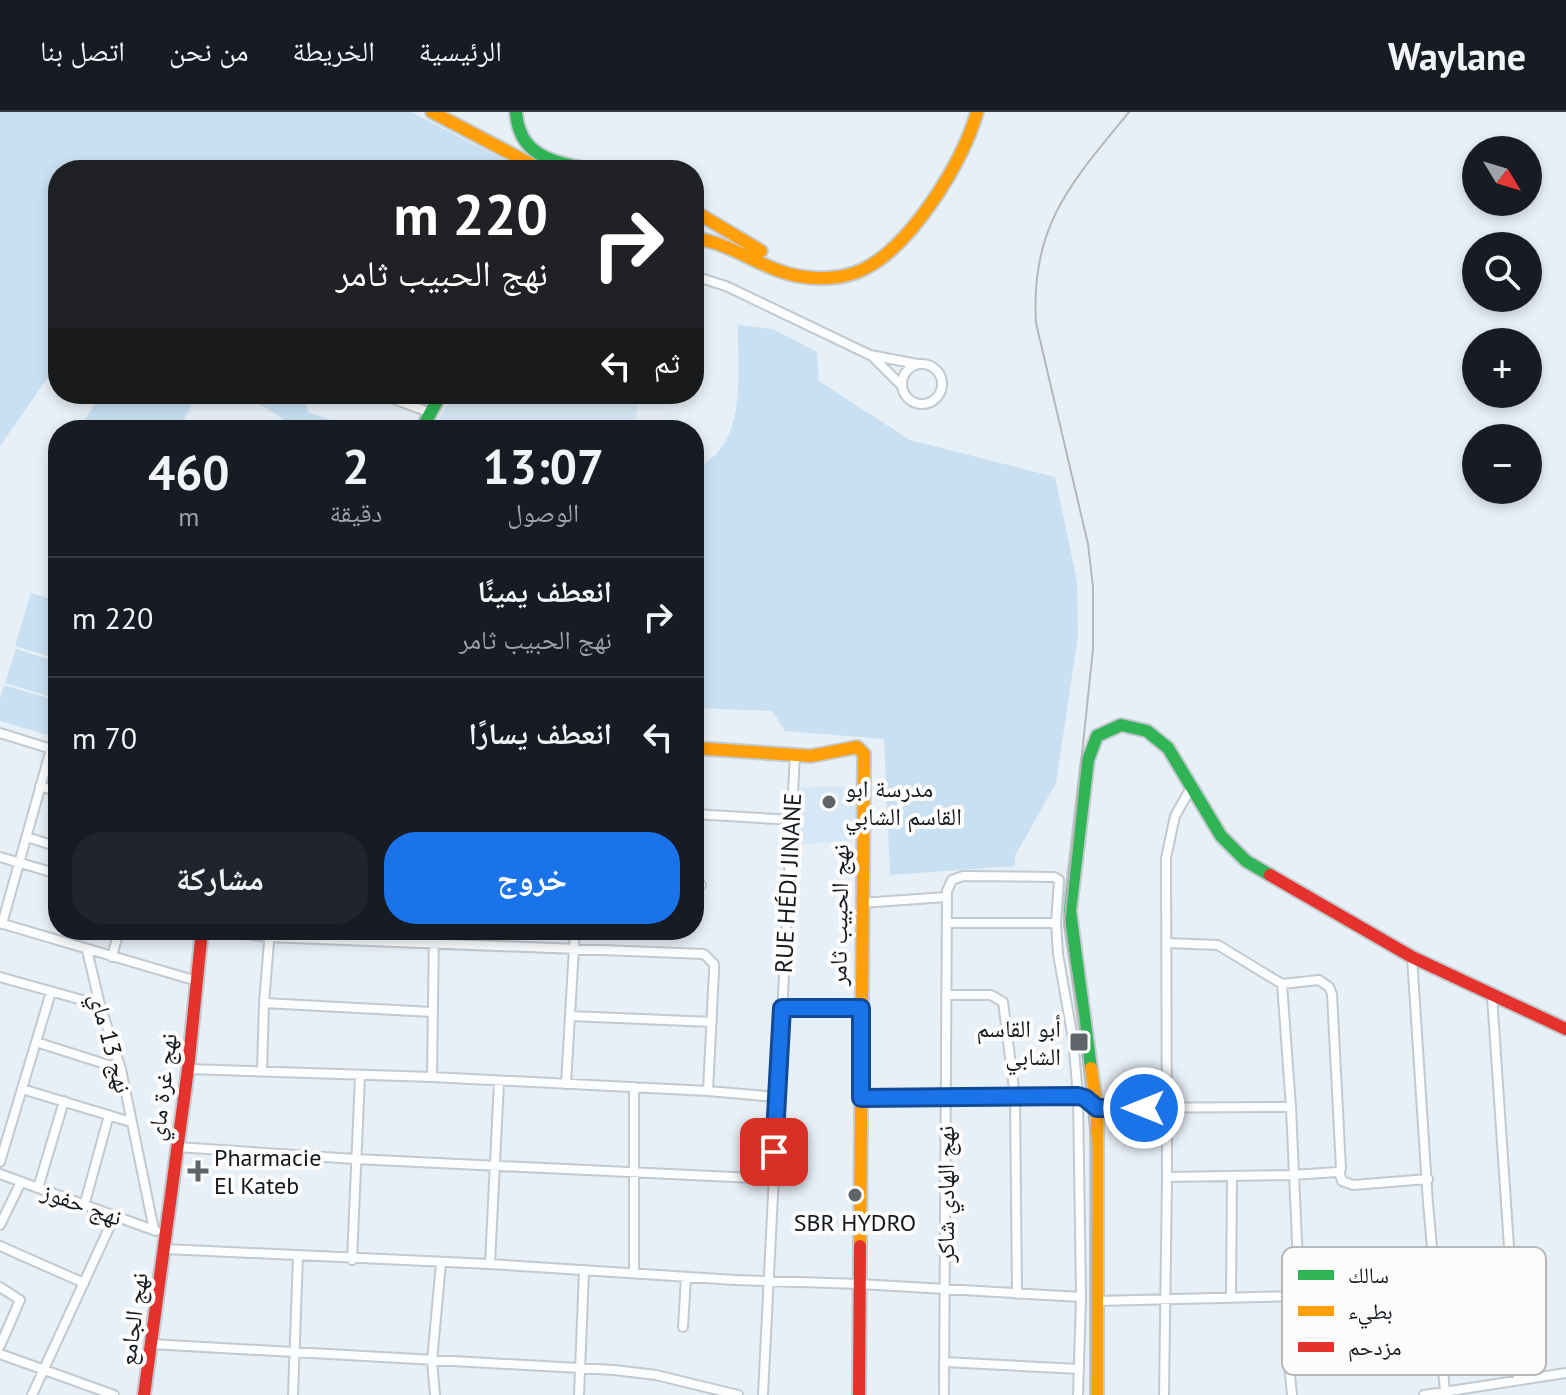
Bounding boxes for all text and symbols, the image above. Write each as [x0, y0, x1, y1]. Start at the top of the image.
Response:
text: Waylane [1388, 31, 1526, 80]
text: اتصل بنا [40, 32, 125, 69]
text: من نحن [169, 32, 248, 69]
text: الخريطة [292, 32, 375, 69]
text: الرئيسية [419, 32, 502, 69]
north arrow [1462, 136, 1542, 216]
map controls [1462, 136, 1542, 504]
text: 220 m [393, 178, 548, 250]
icon: right [576, 192, 680, 296]
button: search [1462, 232, 1542, 312]
text: نهج الحبيب ثامر [336, 249, 548, 296]
button: + [1462, 328, 1542, 408]
text: ثم [654, 342, 680, 381]
icon: left [594, 344, 638, 388]
button: − [1462, 424, 1542, 504]
text: 2 [342, 435, 370, 497]
text: 13:07 [482, 435, 604, 497]
text: 460 [148, 441, 230, 503]
text: دقيقة [330, 496, 382, 529]
text: الوصول [507, 496, 579, 529]
text: m [178, 500, 199, 533]
text: انعطف يمينًا [477, 571, 612, 610]
icon: right [636, 595, 680, 639]
text: 220 m [72, 598, 153, 637]
text: نهج الحبيب ثامر [459, 623, 612, 656]
text: انعطف يسارًا [468, 713, 612, 752]
icon: left [636, 715, 680, 759]
text: 70 m [72, 718, 137, 757]
place label: مدرسة ابو القاسم الشابي [845, 773, 962, 836]
street label: RUE HÉDI JINANE [768, 792, 808, 974]
marker: مدرسة ابو القاسم الشابي [820, 793, 838, 811]
button: مشاركة [72, 832, 368, 924]
button: خروج [384, 832, 680, 924]
street label: نهج الحبيب ثامر [822, 844, 856, 987]
street label: نهج 13 ماي [79, 989, 139, 1098]
place label: أبو القاسم الشابي [976, 1013, 1061, 1076]
marker: أبو القاسم الشابي [1068, 1031, 1090, 1053]
street label: نهج غرة ماي [140, 1032, 188, 1143]
position arrow [1102, 1066, 1186, 1150]
pin [740, 1118, 808, 1186]
street label: نهج الهادي شاكر [930, 1126, 965, 1263]
icon: arrive [752, 1130, 796, 1174]
place label: Pharmacie El Kateb [214, 1142, 321, 1201]
marker: Pharmacie El Kateb [189, 1162, 207, 1180]
street label: نهج حفوز [37, 1175, 126, 1233]
marker: SBR HYDRO [846, 1186, 864, 1204]
place label: SBR HYDRO [794, 1207, 916, 1238]
legend [1282, 1247, 1546, 1375]
text: سالك [1348, 1261, 1389, 1289]
street label: نهج الجامع [111, 1271, 155, 1367]
text: بطيء [1348, 1297, 1393, 1329]
text: مزدحم [1348, 1333, 1402, 1362]

